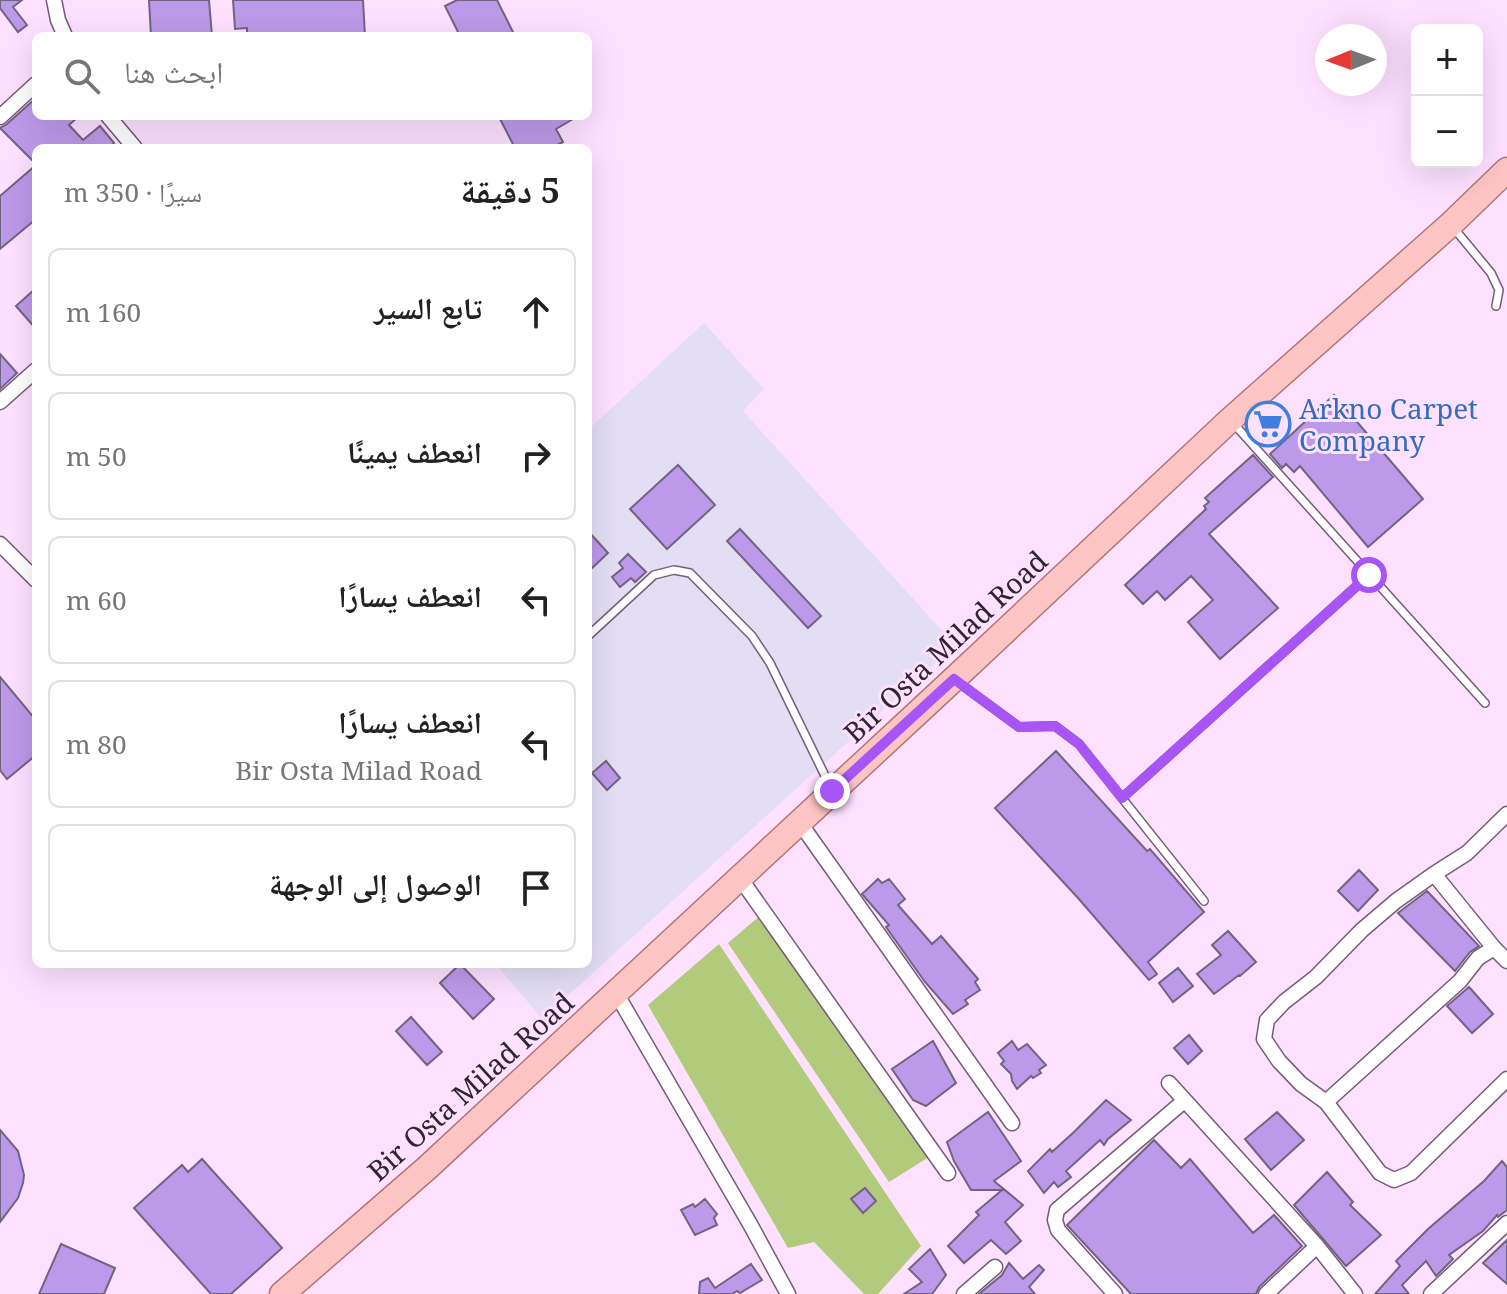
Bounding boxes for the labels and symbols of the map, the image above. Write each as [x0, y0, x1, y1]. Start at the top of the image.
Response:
north arrow [1315, 24, 1387, 96]
place label: Arkno Carpet Company [1299, 389, 1478, 459]
supermarket icon: Arkno Carpet Company [1244, 400, 1292, 448]
street label: Bir Osta Milad Road [835, 542, 1055, 750]
route start [1351, 557, 1387, 593]
route end [814, 773, 850, 809]
street label: Bir Osta Milad Road [359, 983, 581, 1189]

